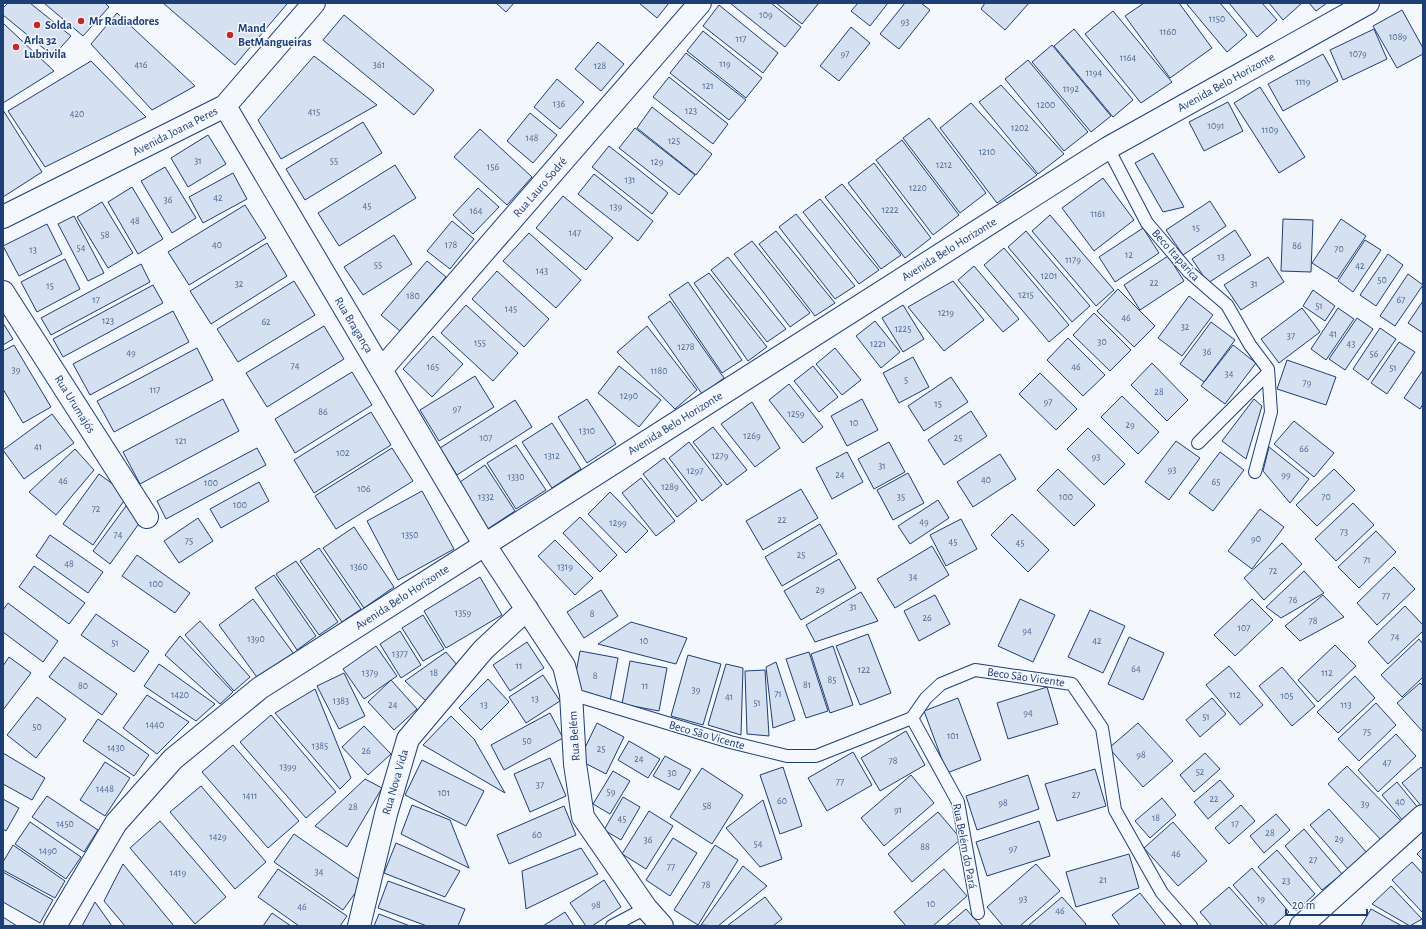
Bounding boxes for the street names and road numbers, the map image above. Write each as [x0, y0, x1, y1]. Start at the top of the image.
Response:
street label: Avenida Belo Horizonte [1175, 50, 1277, 114]
street label: Avenida Joana Peres [131, 104, 219, 158]
street label: Rua Lauro Sodré [511, 155, 569, 219]
street label: Avenida Belo Horizonte [900, 215, 998, 283]
street label: Beco Itaparica [1150, 227, 1203, 284]
street label: Rua Bragança [333, 295, 376, 355]
street label: Rua Urumajós [52, 373, 98, 436]
street label: Avenida Belo Horizonte [626, 389, 724, 457]
street label: Avenida Belo Horizonte [353, 562, 451, 632]
street label: Beco São Vicente [986, 666, 1066, 688]
street label: Rua Belém [566, 711, 582, 761]
street label: Beco São Vicente [668, 718, 746, 752]
street label: Rua Nova Vida [380, 747, 410, 816]
street label: Rua Belém do Pará [951, 802, 979, 890]

